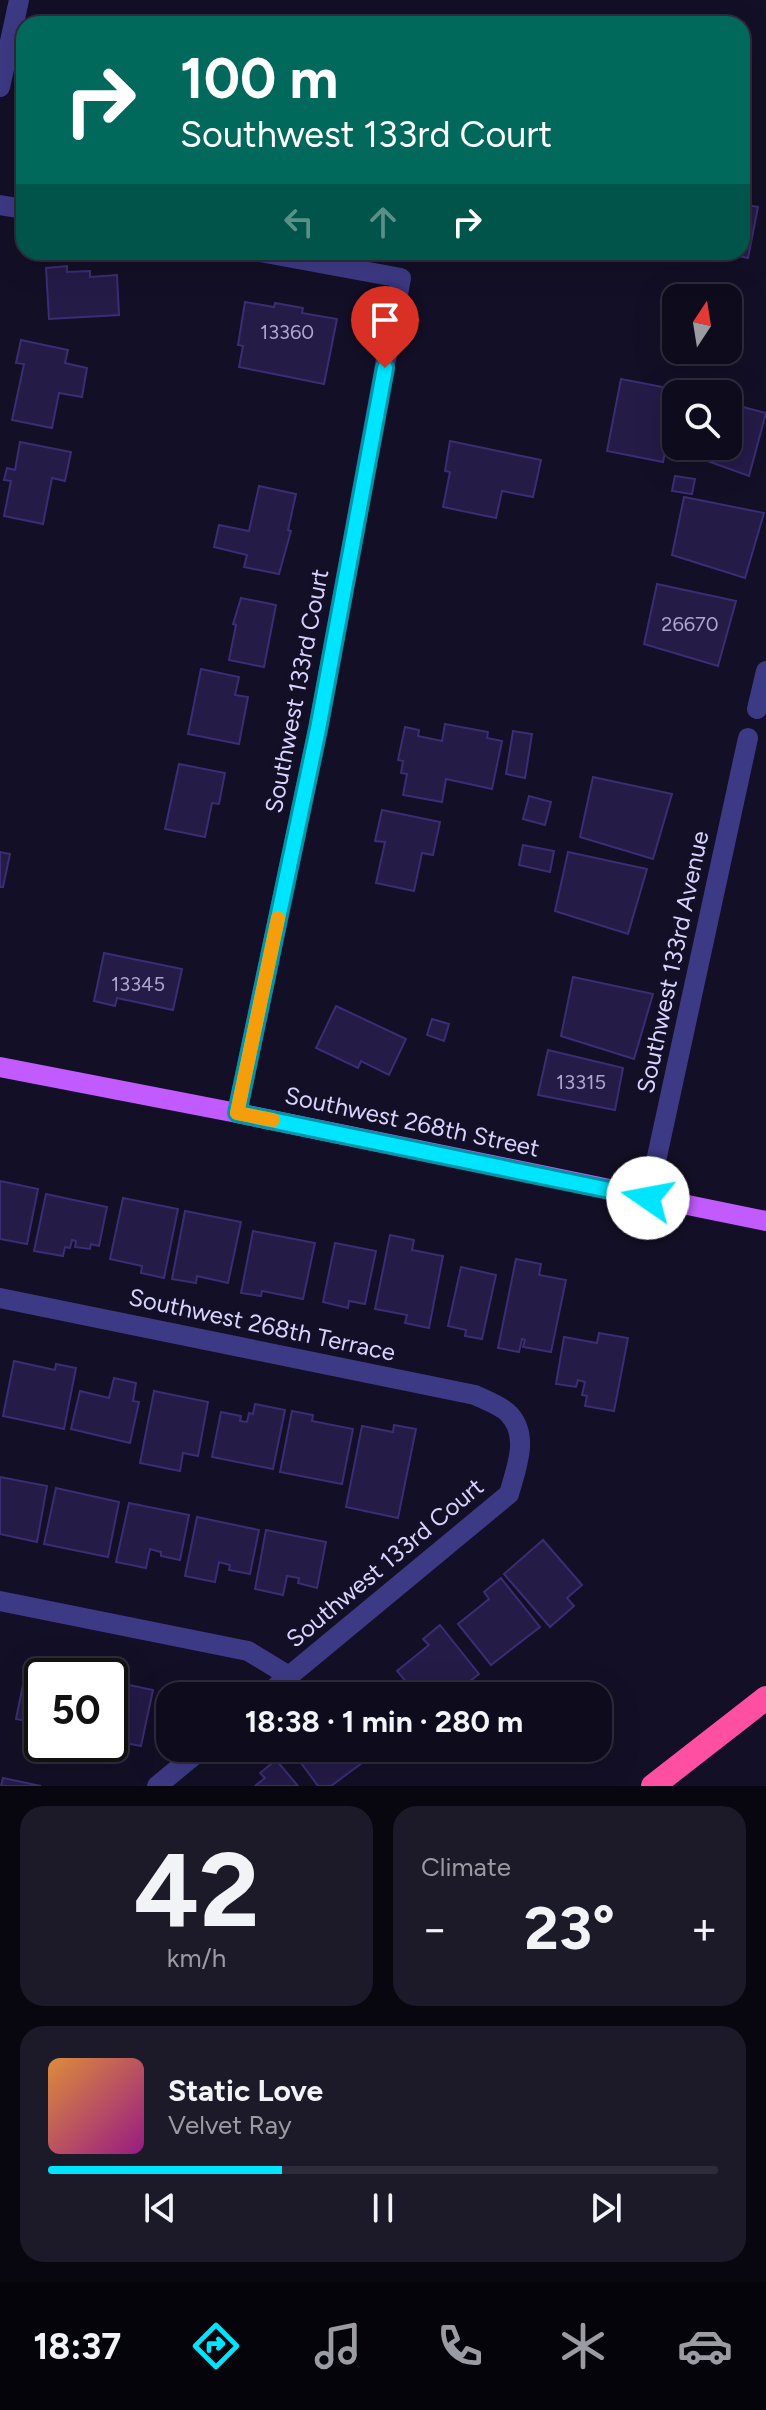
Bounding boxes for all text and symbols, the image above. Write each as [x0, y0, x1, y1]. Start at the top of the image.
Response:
text: 100 m [180, 45, 338, 112]
icon: right [48, 48, 152, 152]
text: Southwest 133rd Court [180, 113, 552, 156]
icon: left [277, 200, 321, 244]
icon: ahead [361, 200, 405, 244]
icon: right [445, 200, 489, 244]
north arrow [662, 284, 742, 364]
map controls [662, 284, 742, 460]
pin [351, 286, 419, 368]
icon: arrive [363, 298, 407, 342]
house number: 13360 [260, 320, 314, 344]
button: search [662, 380, 742, 460]
street label: Southwest 133rd Court [259, 566, 334, 815]
house number: 26670 [661, 612, 719, 636]
street label: Southwest 133rd Avenue [631, 828, 714, 1096]
house number: 13345 [111, 972, 165, 996]
house number: 13315 [556, 1070, 606, 1094]
street label: Southwest 268th Street [282, 1080, 542, 1163]
position arrow [606, 1156, 690, 1240]
street label: Southwest 268th Terrace [126, 1282, 398, 1367]
street label: Southwest 133rd Court [280, 1472, 489, 1653]
speed limit sign: 50 [24, 1658, 128, 1762]
text: 18:38 · 1 min · 280 m [245, 1703, 523, 1740]
text: 42 [133, 1827, 260, 1952]
text: Climate [421, 1851, 511, 1883]
text: 23° [524, 1892, 615, 1964]
text: − [421, 1902, 448, 1955]
text: + [691, 1902, 718, 1955]
text: km/h [167, 1942, 226, 1974]
text: Static Love [168, 2072, 323, 2109]
text: Velvet Ray [168, 2109, 292, 2141]
icon: previous [138, 2186, 182, 2230]
icon: pause [361, 2186, 405, 2230]
icon: next [584, 2186, 628, 2230]
icon: directions [188, 2318, 244, 2374]
icon: music [310, 2318, 366, 2374]
icon: phone [432, 2318, 488, 2374]
icon: climate [555, 2318, 611, 2374]
icon: car [677, 2318, 733, 2374]
text: 18:37 [33, 2325, 121, 2368]

